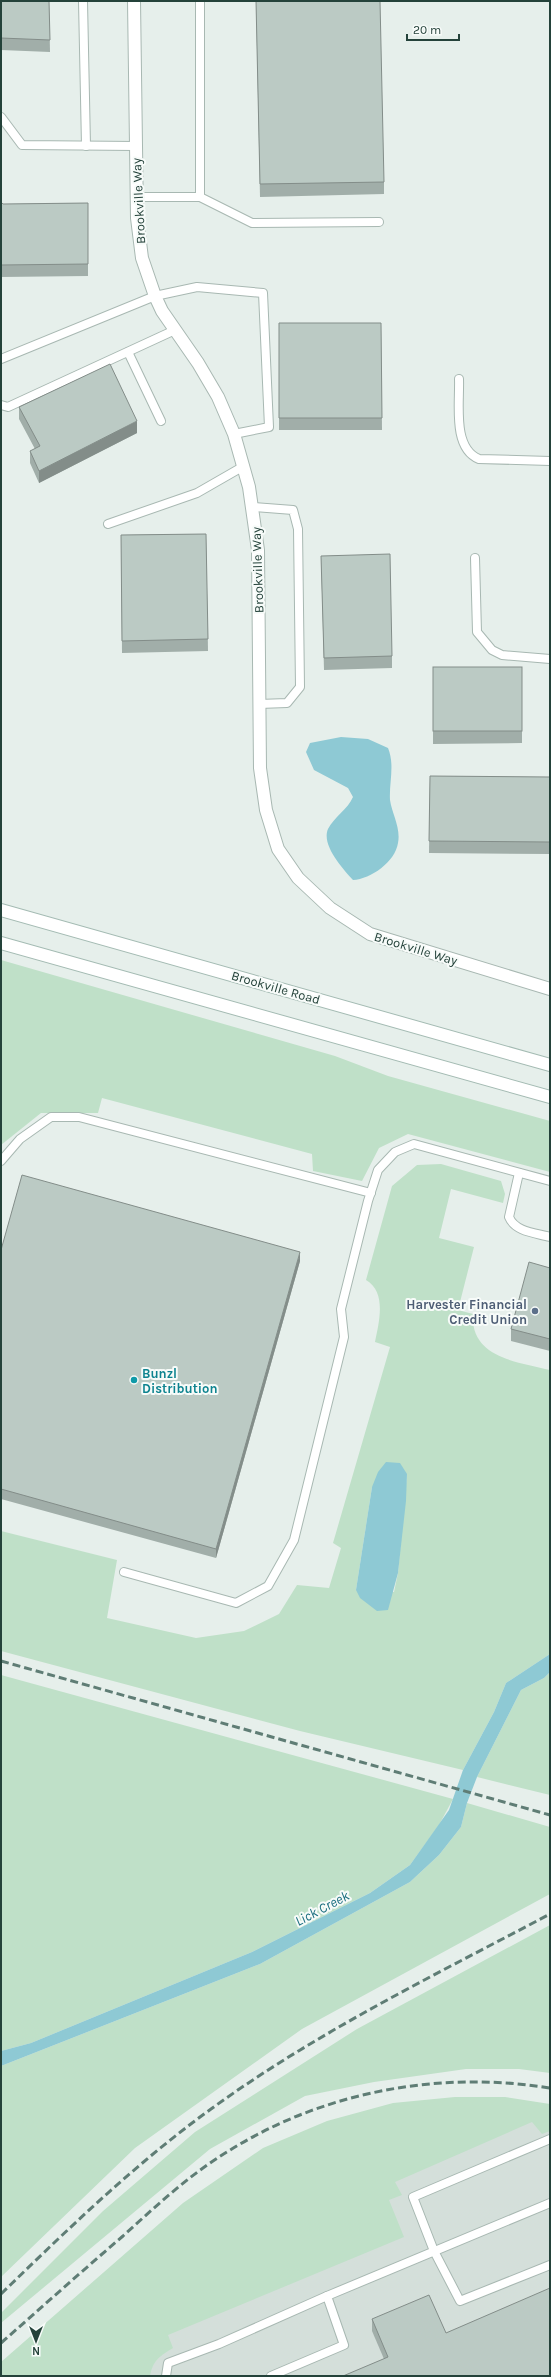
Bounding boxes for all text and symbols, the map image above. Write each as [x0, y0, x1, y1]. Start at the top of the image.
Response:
scale bar [407, 16, 459, 42]
text: 20 m [413, 23, 441, 37]
street label: Brookville Way [129, 158, 148, 244]
street label: Brookville Way [249, 527, 266, 613]
street label: Brookville Way [372, 929, 459, 968]
street label: Brookville Road [230, 968, 322, 1007]
place label: Harvester Financial Credit Union [406, 1297, 527, 1327]
marker: Harvester Financial Credit Union [530, 1306, 540, 1316]
place label: Bunzl Distribution [142, 1366, 218, 1396]
marker: Bunzl Distribution [129, 1375, 139, 1385]
water label: Lick Creek [292, 1887, 353, 1930]
north arrow [16, 2321, 56, 2361]
text: N [32, 2344, 40, 2357]

